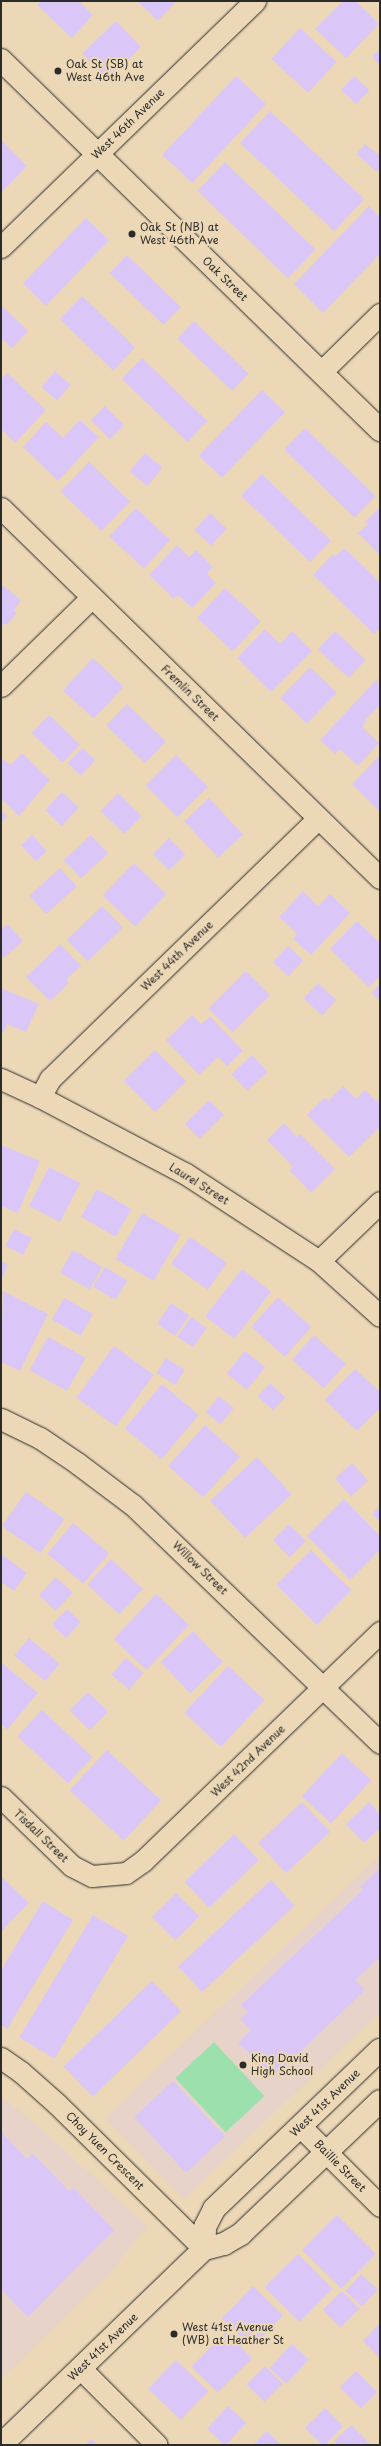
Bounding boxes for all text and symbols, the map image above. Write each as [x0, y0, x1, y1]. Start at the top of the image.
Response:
place label: Oak St (SB) at West 46th Ave [66, 58, 145, 84]
marker: Oak St (SB) at West 46th Ave [53, 66, 63, 76]
street label: West 46th Avenue [89, 86, 167, 162]
place label: Oak St (NB) at West 46th Ave [140, 221, 220, 247]
marker: Oak St (NB) at West 46th Ave [127, 229, 137, 239]
street label: Oak Street [199, 254, 251, 304]
street label: Fremlin Street [158, 662, 222, 724]
street label: West 44th Avenue [138, 918, 216, 994]
street label: Laurel Street [166, 1160, 232, 1208]
street label: Willow Street [170, 1539, 230, 1597]
street label: West 42nd Avenue [208, 1722, 288, 1800]
street label: Tisdall Street [11, 1807, 71, 1865]
place label: King David High School [251, 2052, 314, 2078]
marker: King David High School [238, 2060, 248, 2070]
street label: West 41st Avenue [287, 2066, 363, 2140]
street label: Choy Yuen Crescent [63, 2109, 147, 2193]
street label: Baillie Street [311, 2137, 369, 2195]
street label: West 41st Avenue [65, 2310, 141, 2384]
place label: West 41st Avenue (WB) at Heather St [182, 2321, 285, 2347]
marker: West 41st Avenue (WB) at Heather St [169, 2329, 179, 2339]

